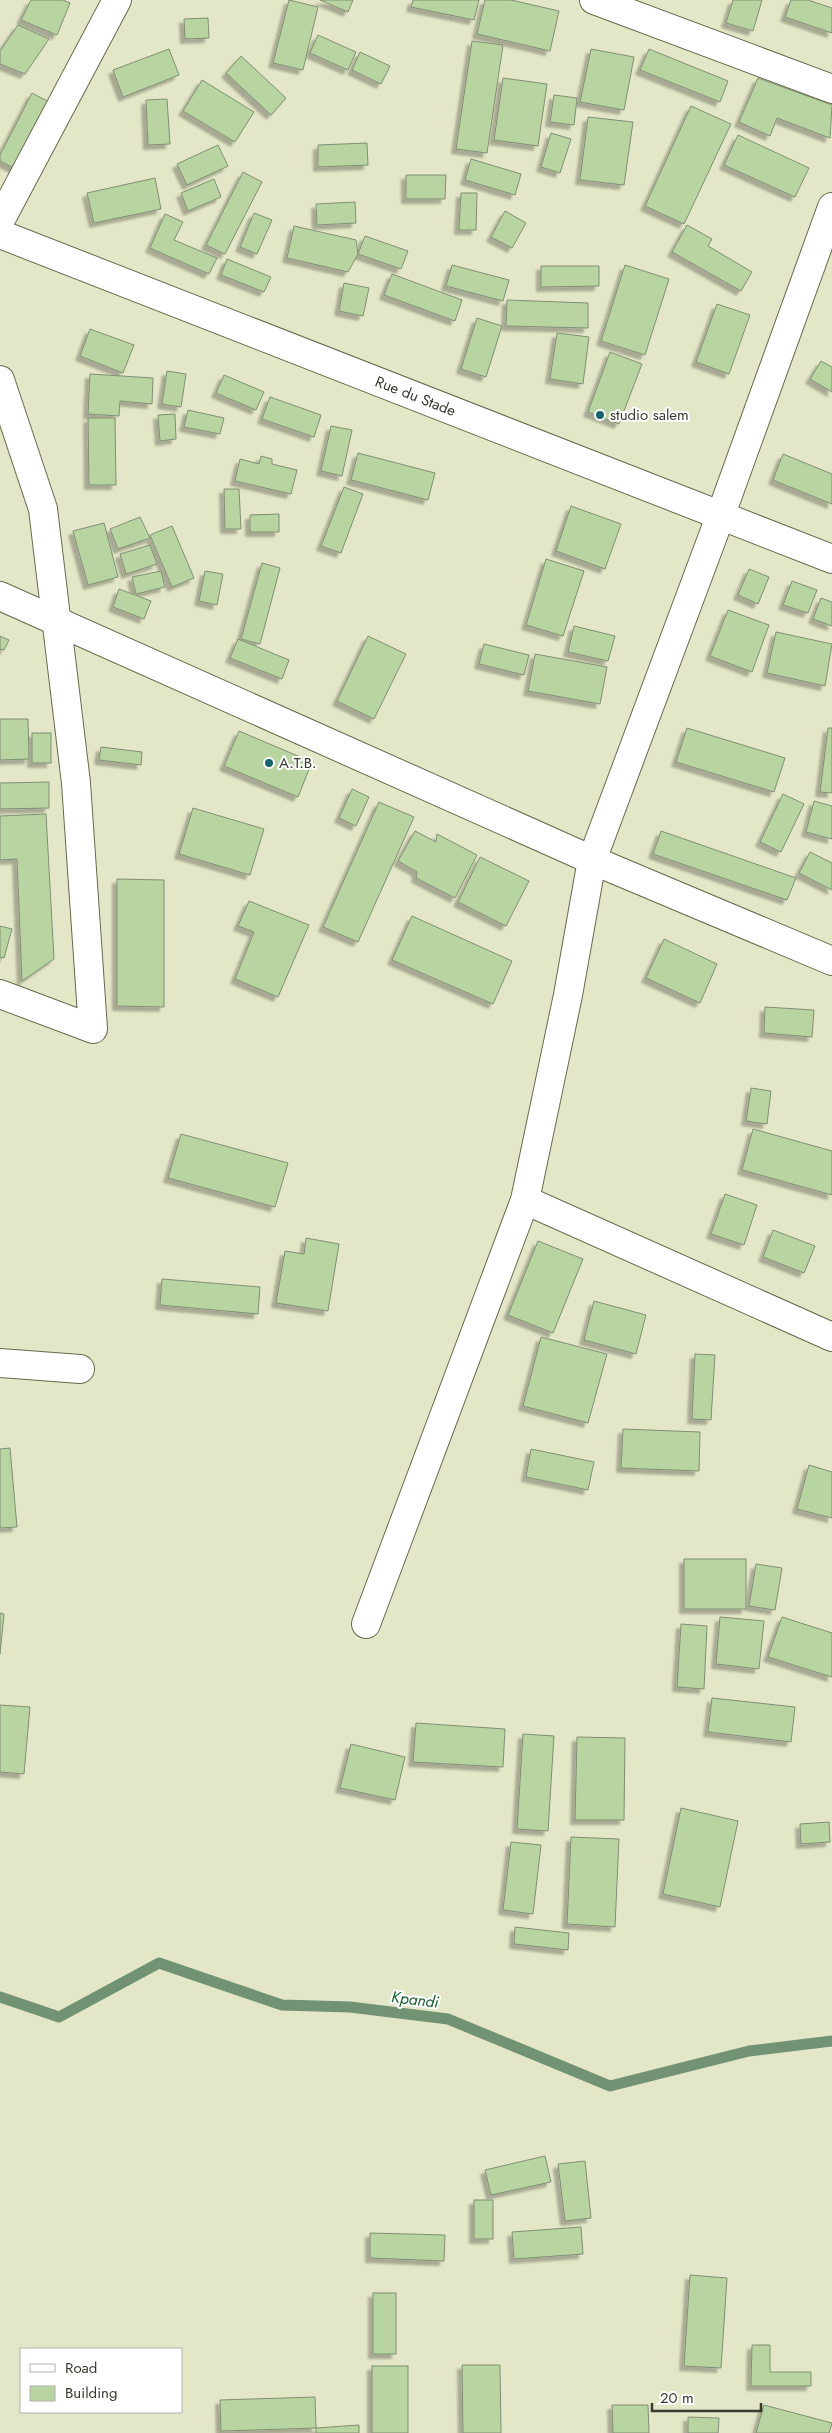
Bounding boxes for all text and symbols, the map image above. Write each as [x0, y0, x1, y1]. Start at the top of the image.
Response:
street label: Rue du Stade [372, 371, 459, 422]
place label: studio salem [610, 404, 689, 426]
marker: studio salem [594, 409, 606, 421]
place label: A.T.B. [279, 752, 316, 774]
marker: A.T.B. [263, 757, 275, 769]
water label: Kpandi [390, 1985, 441, 2014]
legend [20, 2348, 182, 2413]
text: Road [65, 2357, 97, 2379]
scale bar [652, 2380, 761, 2412]
text: Building [65, 2382, 117, 2404]
text: 20 m [660, 2387, 694, 2409]

